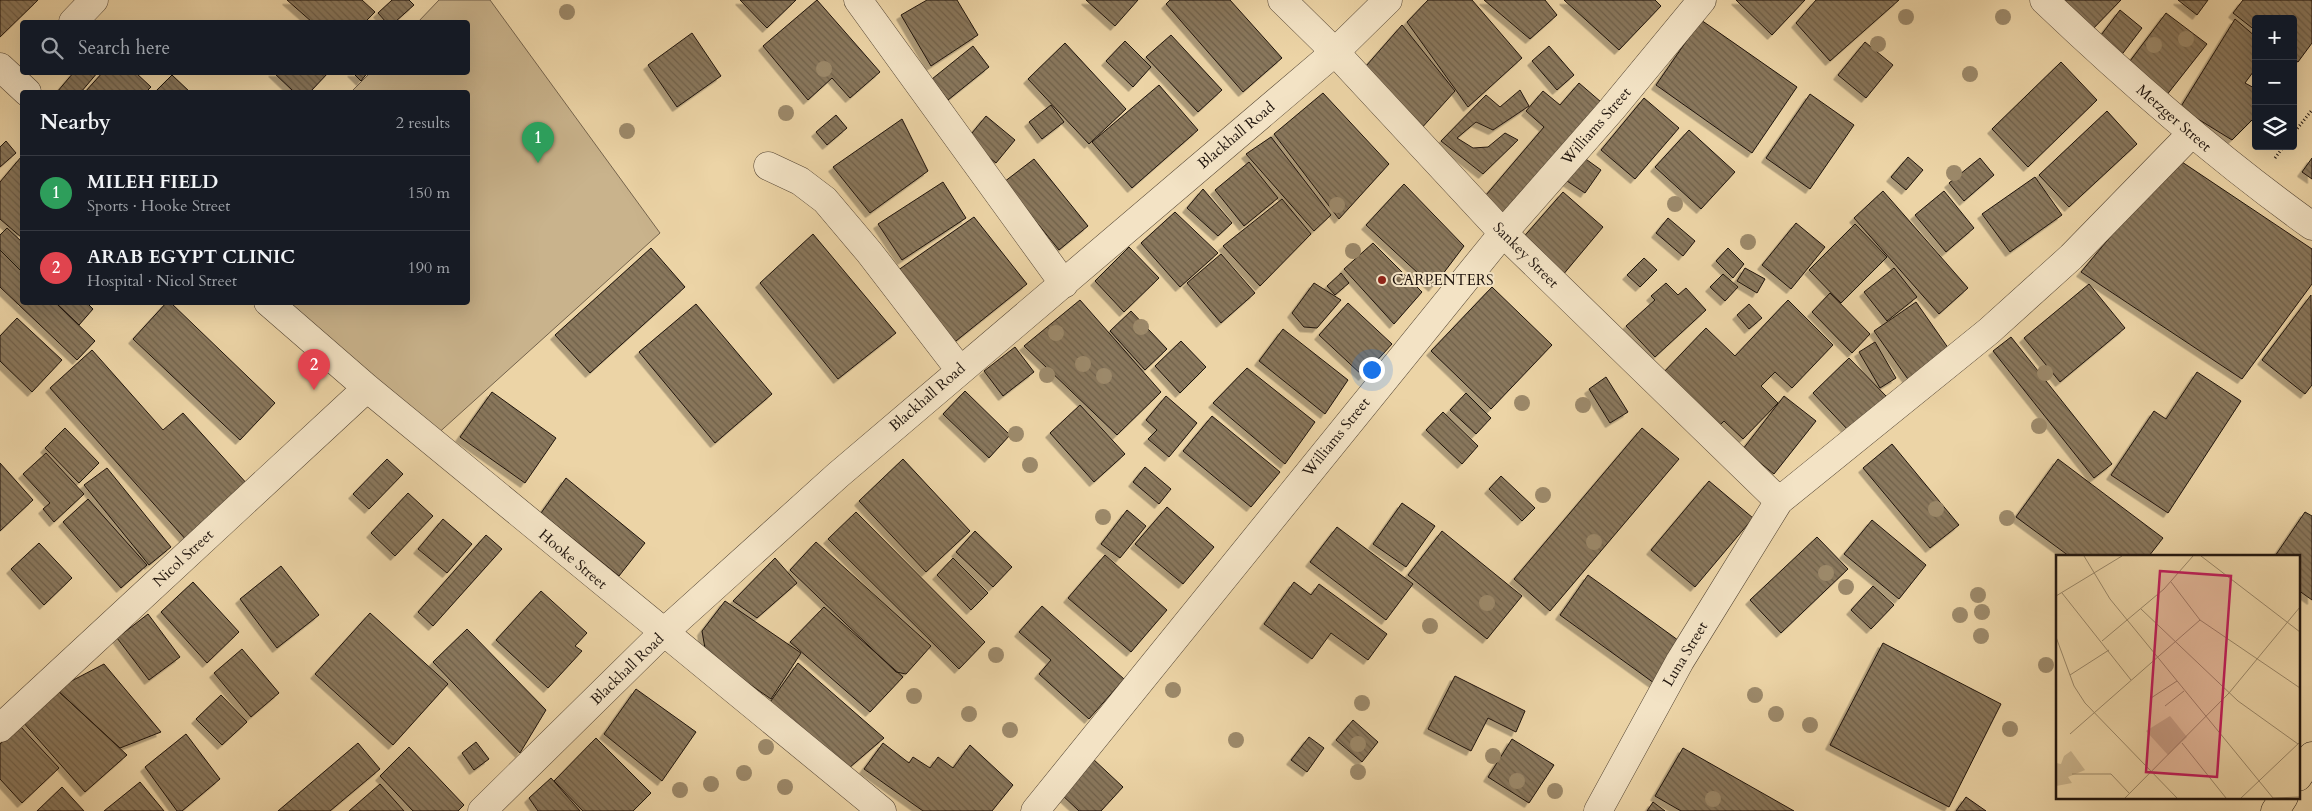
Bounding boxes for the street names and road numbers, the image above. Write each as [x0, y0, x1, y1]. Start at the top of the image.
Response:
street label: Metzger Street [2132, 80, 2216, 156]
street label: Williams Street [1556, 83, 1636, 170]
street label: Blackhall Road [1193, 97, 1279, 173]
street label: Sankey Street [1489, 218, 1563, 292]
street label: Blackhall Road [885, 358, 969, 436]
street label: Williams Street [1297, 393, 1374, 482]
street label: Hooke Street [535, 524, 612, 594]
street label: Nicol Street [148, 525, 218, 591]
street label: Luna Street [1658, 618, 1712, 690]
street label: Blackhall Road [586, 629, 668, 709]

